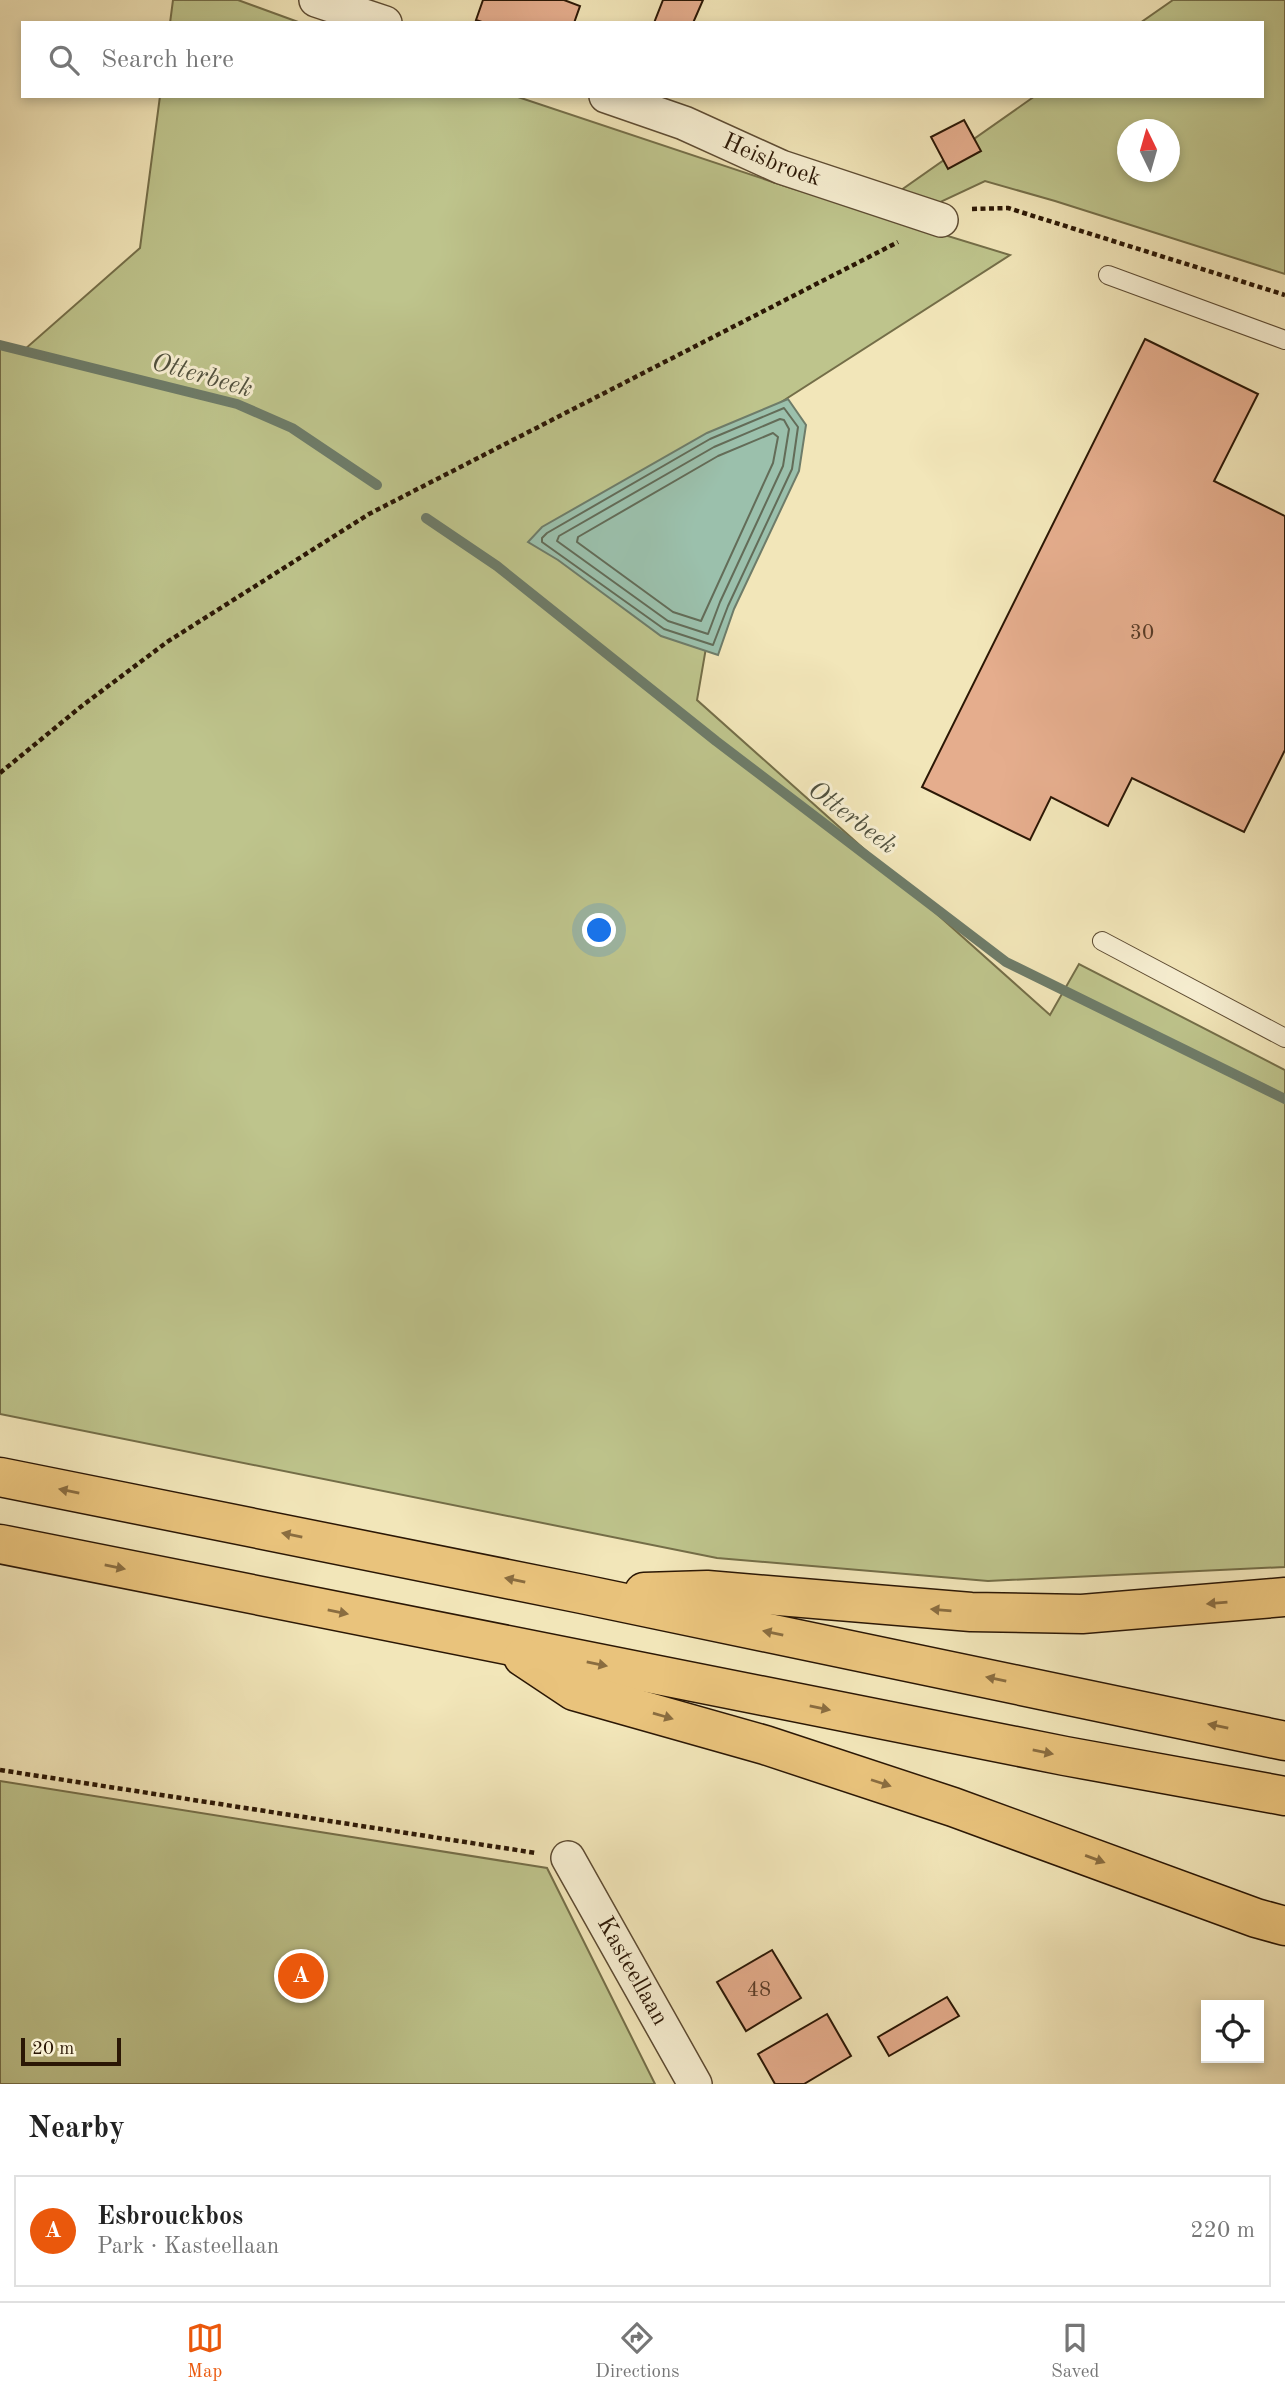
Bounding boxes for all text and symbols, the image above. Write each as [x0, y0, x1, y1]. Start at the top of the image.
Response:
search box [21, 21, 1264, 98]
icon: search [45, 41, 83, 79]
text: Search here [101, 47, 234, 73]
north arrow [1117, 119, 1180, 182]
street label: Heisbroek [718, 130, 824, 191]
water label: Otterbeek [149, 349, 255, 403]
house number: 30 [1130, 623, 1154, 644]
water label: Otterbeek [803, 776, 901, 860]
your location [582, 913, 616, 947]
one-way arrow [58, 1485, 80, 1496]
one-way arrow [281, 1530, 303, 1541]
one-way arrow [104, 1562, 126, 1573]
one-way arrow [504, 1575, 526, 1586]
one-way arrow [1206, 1598, 1228, 1609]
one-way arrow [930, 1604, 952, 1615]
one-way arrow [327, 1607, 349, 1618]
one-way arrow [762, 1628, 784, 1639]
one-way arrow [586, 1658, 608, 1669]
one-way arrow [985, 1673, 1007, 1684]
one-way arrow [809, 1702, 831, 1713]
one-way arrow [653, 1712, 674, 1722]
one-way arrow [1207, 1720, 1229, 1731]
one-way arrow [1032, 1746, 1054, 1757]
one-way arrow [870, 1778, 891, 1789]
one-way arrow [1085, 1854, 1106, 1865]
street label: Kasteellaan [592, 1913, 672, 2030]
pin: A [278, 1950, 324, 2002]
house number: 48 [747, 1980, 771, 2001]
map controls [1201, 2000, 1264, 2063]
button: locate [1201, 2000, 1264, 2063]
scale bar [21, 2035, 121, 2067]
text: 20 m [32, 2040, 74, 2059]
text: Nearby [28, 2114, 125, 2144]
text: Esbrouckbos [97, 2204, 243, 2230]
text: A [44, 2219, 62, 2242]
text: 220 m [1190, 2219, 1255, 2242]
text: Park · Kasteellaan [97, 2235, 279, 2258]
tab: Map [186, 2319, 224, 2384]
tab: Directions [595, 2319, 680, 2384]
tab: Saved [1051, 2319, 1099, 2384]

